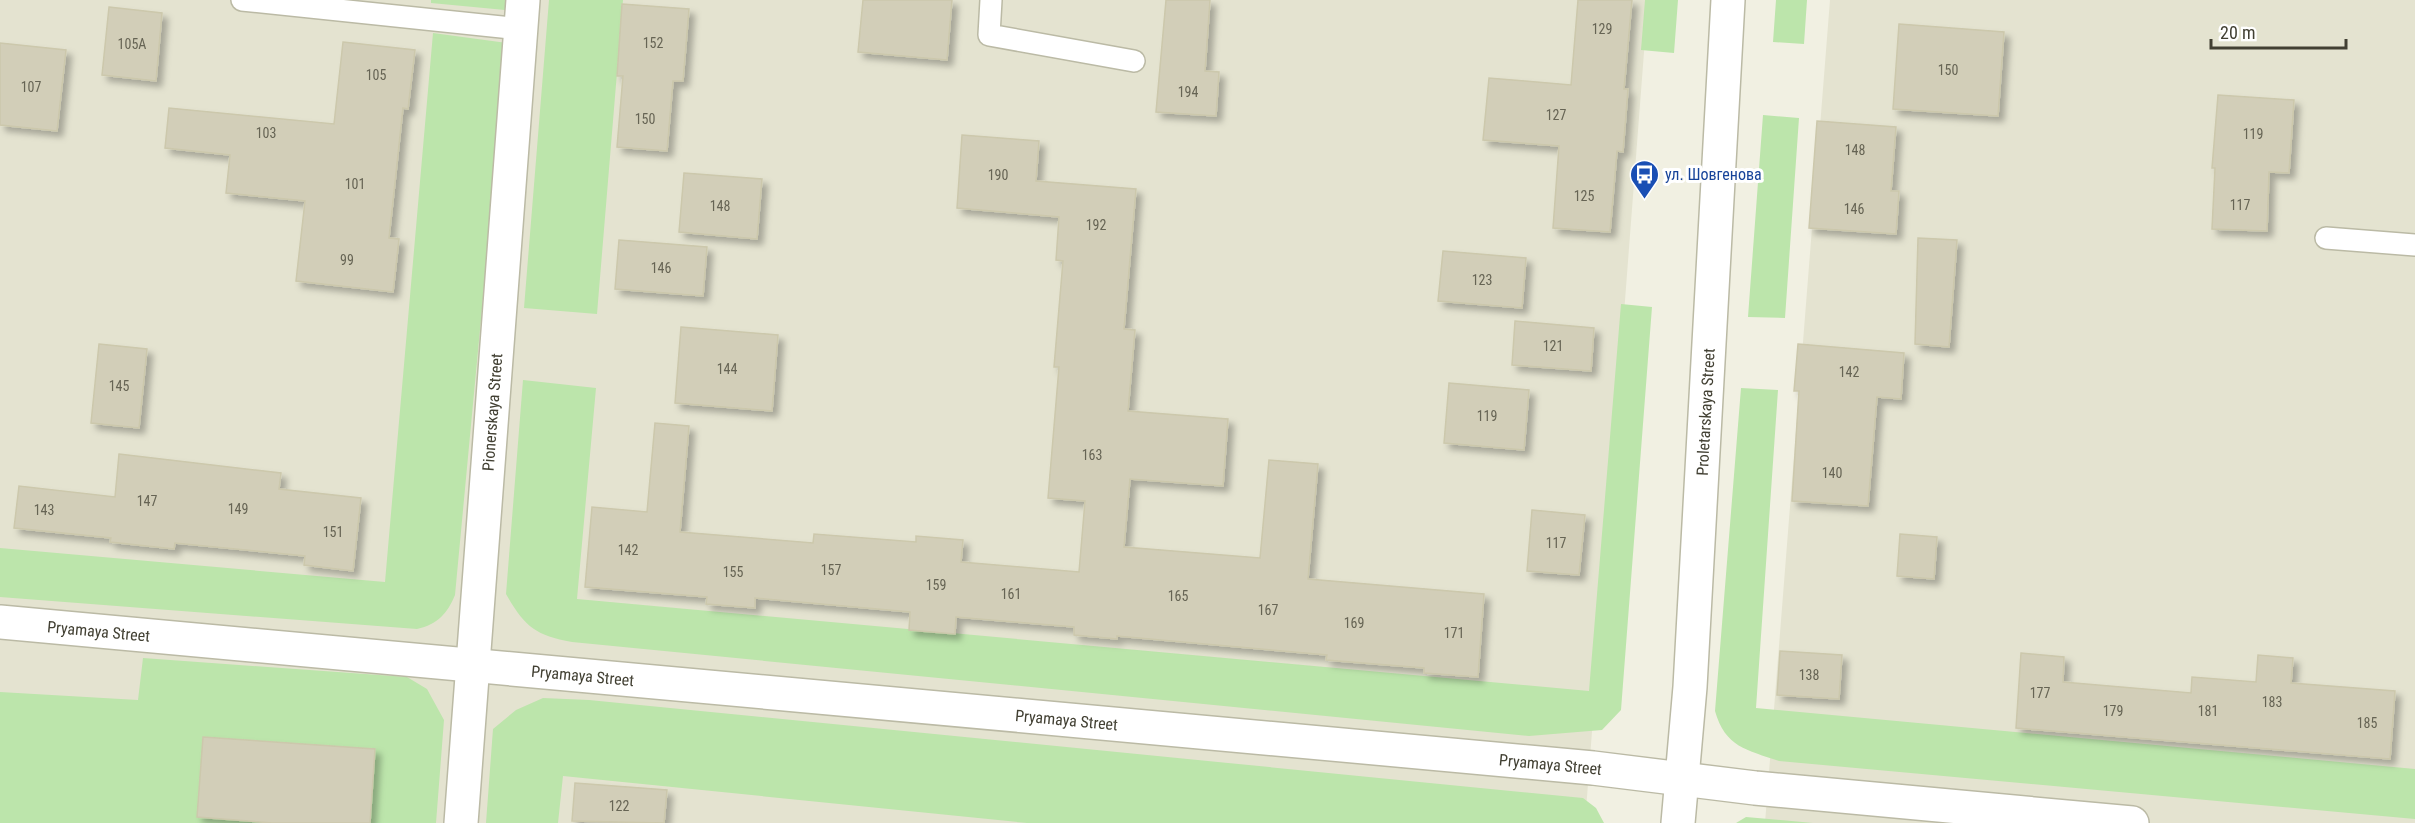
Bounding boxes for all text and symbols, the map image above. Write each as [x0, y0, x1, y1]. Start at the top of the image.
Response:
scale bar [2211, 12, 2346, 50]
house number: 129 [1592, 21, 1612, 37]
text: 20 m [2220, 22, 2255, 43]
house number: 152 [643, 35, 663, 51]
house number: 105А [118, 36, 146, 52]
house number: 150 [1938, 62, 1958, 78]
house number: 105 [366, 67, 386, 83]
house number: 107 [21, 79, 41, 95]
house number: 194 [1178, 84, 1198, 100]
house number: 127 [1546, 107, 1566, 123]
house number: 150 [635, 111, 655, 127]
house number: 103 [256, 125, 276, 141]
house number: 119 [2243, 126, 2263, 142]
house number: 148 [1845, 142, 1865, 158]
bus stop icon: ул. Шовгенова [1628, 158, 1660, 200]
place label: ул. Шовгенова [1665, 165, 1762, 184]
house number: 190 [988, 167, 1008, 183]
house number: 101 [345, 176, 365, 192]
house number: 125 [1574, 188, 1594, 204]
house number: 117 [2230, 197, 2250, 213]
house number: 148 [710, 198, 730, 214]
house number: 146 [1844, 201, 1864, 217]
house number: 192 [1086, 217, 1106, 233]
house number: 99 [340, 252, 354, 268]
house number: 146 [651, 260, 671, 276]
house number: 123 [1472, 272, 1492, 288]
house number: 121 [1543, 338, 1563, 354]
street label: Proletarskaya Street [1693, 348, 1719, 476]
street label: Pionerskaya Street [479, 352, 506, 472]
house number: 144 [717, 361, 737, 377]
house number: 142 [1839, 364, 1859, 380]
house number: 145 [109, 378, 129, 394]
house number: 119 [1477, 408, 1497, 424]
house number: 163 [1082, 447, 1102, 463]
house number: 140 [1822, 465, 1842, 481]
house number: 147 [137, 493, 157, 509]
house number: 149 [228, 501, 248, 517]
house number: 143 [34, 502, 54, 518]
house number: 151 [323, 524, 343, 540]
house number: 117 [1546, 535, 1566, 551]
house number: 142 [618, 542, 638, 558]
house number: 157 [821, 562, 841, 578]
house number: 155 [723, 564, 743, 580]
house number: 159 [926, 577, 946, 593]
house number: 161 [1001, 586, 1021, 602]
house number: 165 [1168, 588, 1188, 604]
house number: 167 [1258, 602, 1278, 618]
house number: 169 [1344, 615, 1364, 631]
street label: Pryamaya Street [46, 617, 151, 646]
house number: 171 [1444, 625, 1464, 641]
street label: Pryamaya Street [530, 662, 635, 690]
house number: 138 [1799, 667, 1819, 683]
house number: 177 [2030, 685, 2050, 701]
house number: 183 [2262, 694, 2282, 710]
house number: 179 [2103, 703, 2123, 719]
house number: 181 [2198, 703, 2218, 719]
street label: Pryamaya Street [1014, 706, 1119, 734]
house number: 185 [2357, 715, 2377, 731]
street label: Pryamaya Street [1498, 750, 1603, 779]
house number: 122 [609, 798, 629, 814]

